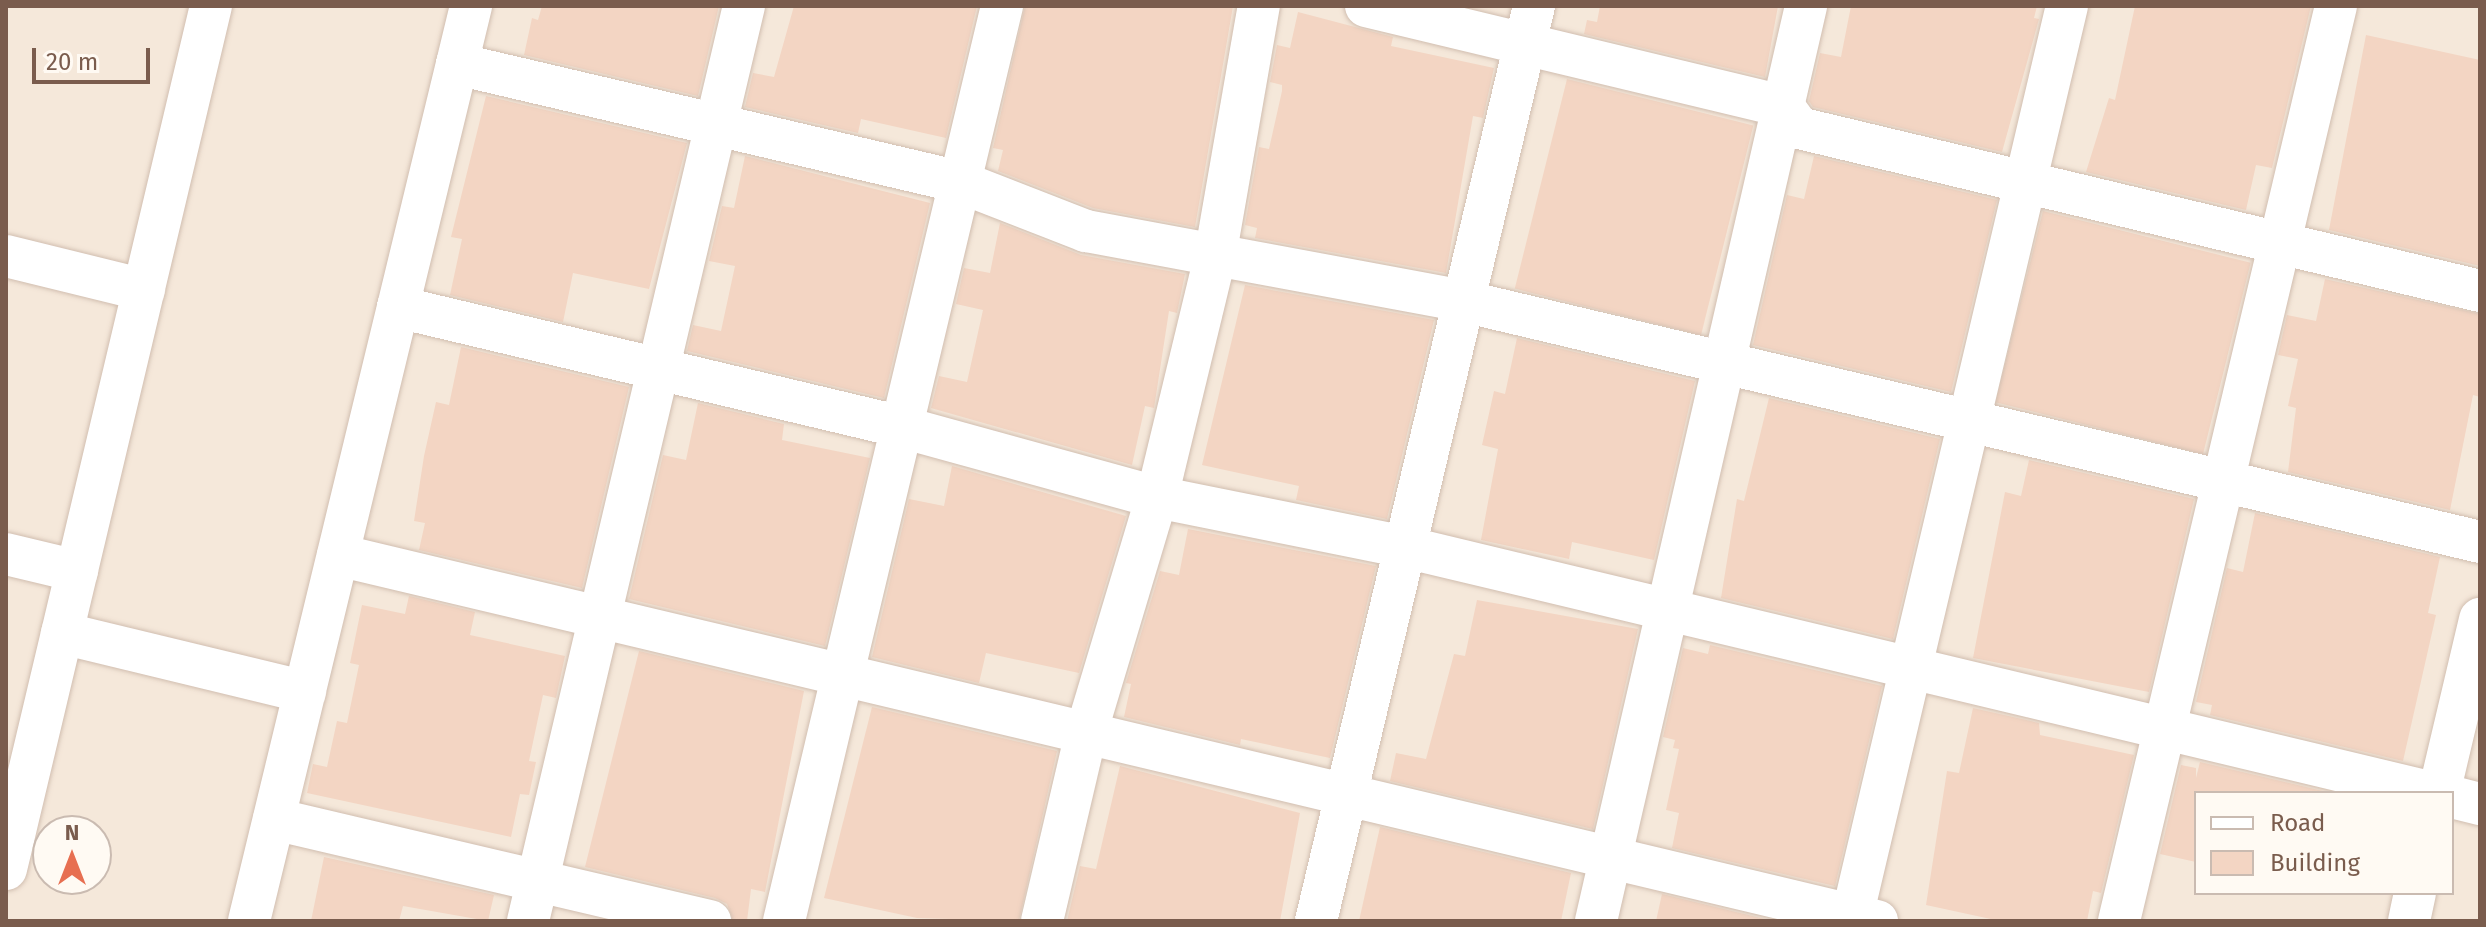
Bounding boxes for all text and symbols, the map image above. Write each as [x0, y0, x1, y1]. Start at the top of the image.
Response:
scale bar [36, 32, 154, 82]
text: 20 m [46, 48, 98, 76]
legend [2194, 791, 2454, 895]
text: Road [2270, 809, 2325, 837]
north arrow [32, 815, 112, 895]
text: N [65, 819, 79, 846]
text: Building [2270, 849, 2360, 877]

